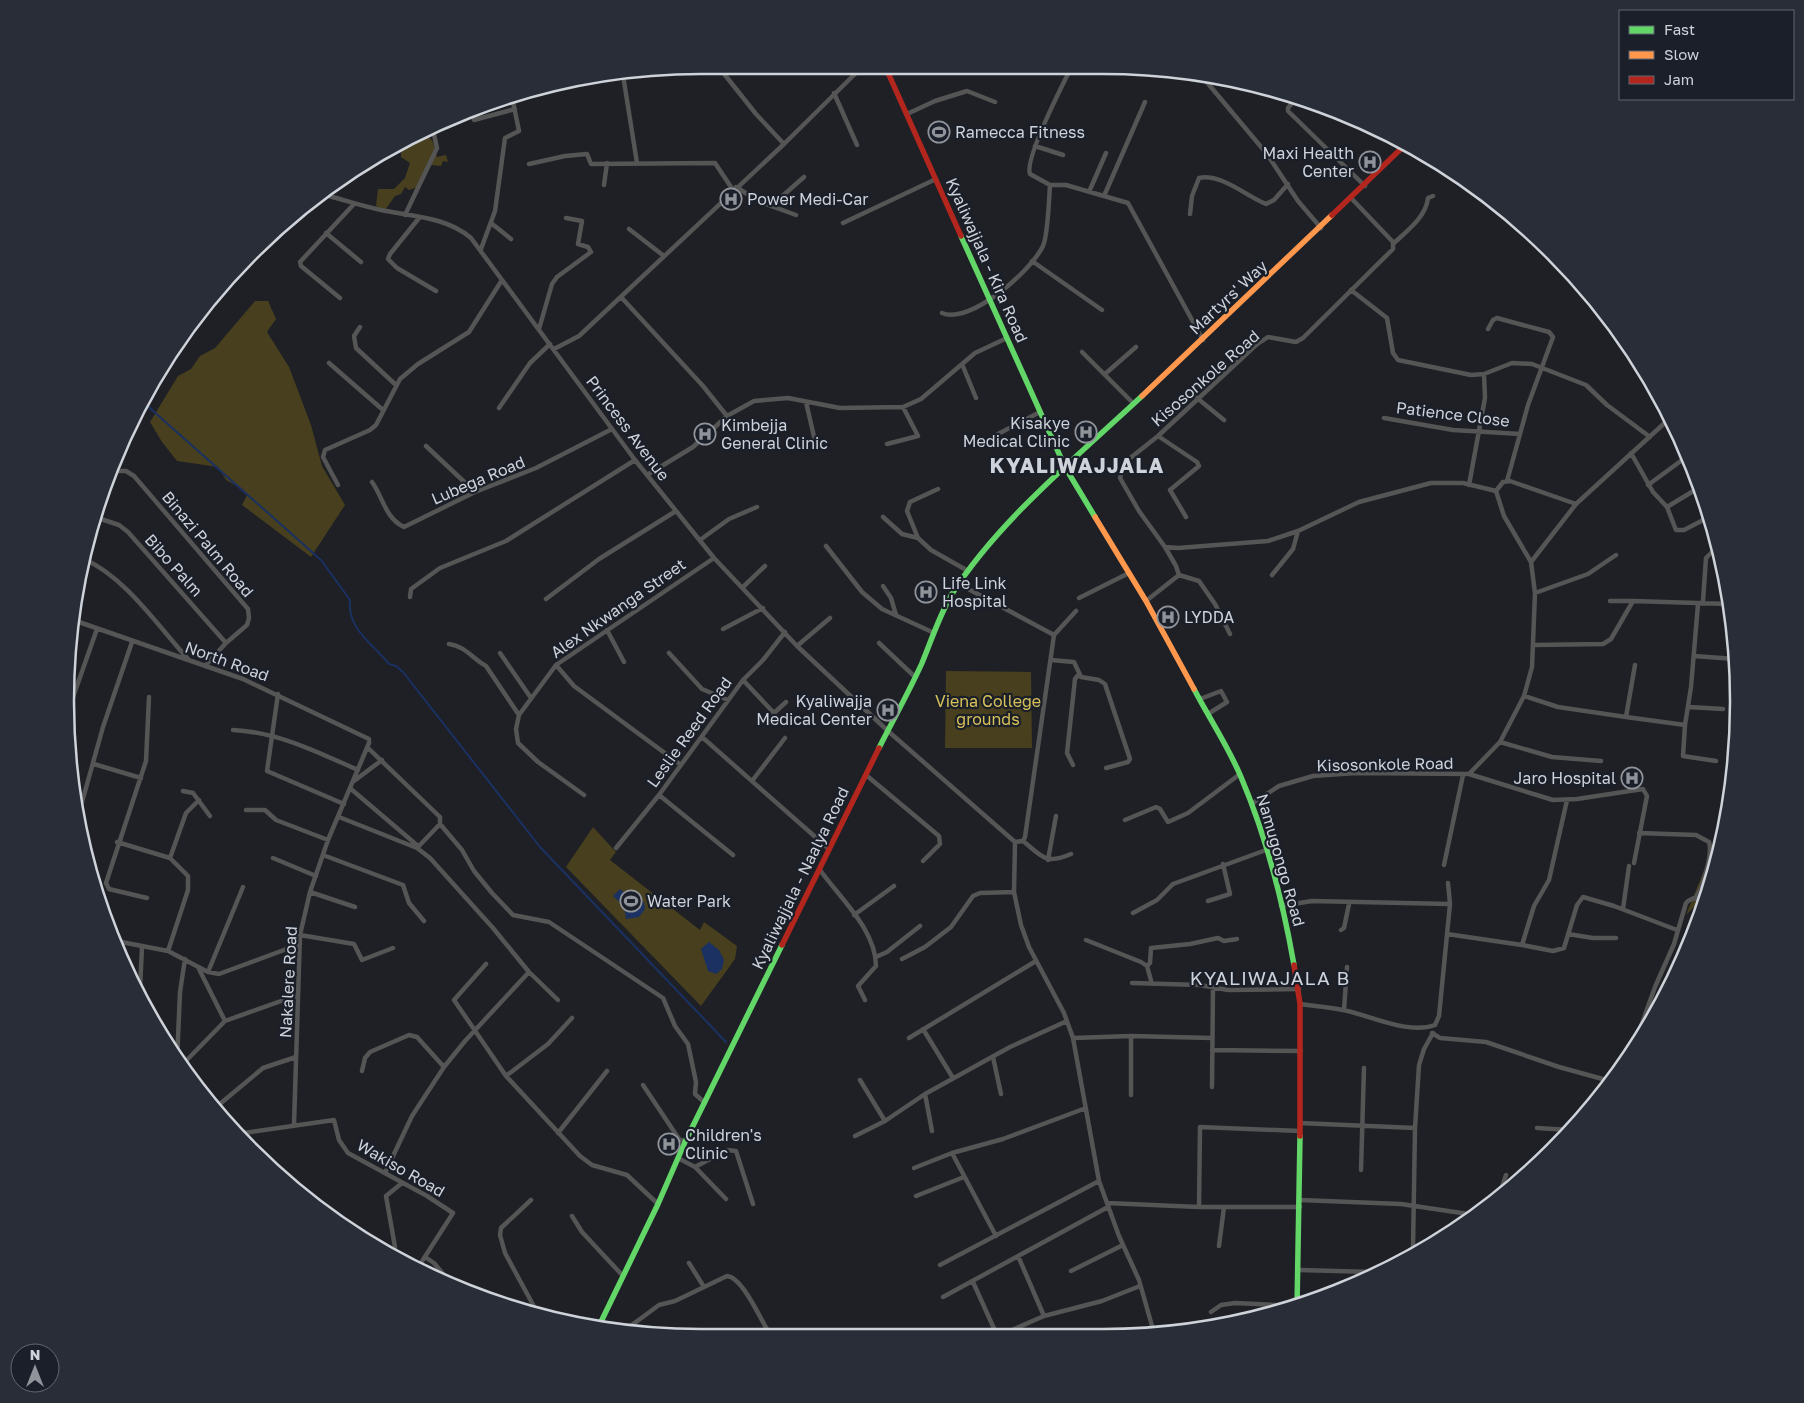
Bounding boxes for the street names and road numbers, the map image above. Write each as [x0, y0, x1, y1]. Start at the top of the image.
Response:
street label: Kyaliwajjala - Kira Road [942, 174, 1032, 346]
street label: Martyrs' Way [1185, 256, 1271, 338]
street label: Kisosonkole Road [1147, 325, 1263, 431]
street label: Princess Avenue [582, 372, 674, 484]
street label: Patience Close [1395, 397, 1511, 431]
street label: Lubega Road [428, 451, 528, 509]
street label: Binazi Palm Road [158, 487, 258, 601]
street label: Bibo Palm [141, 530, 207, 600]
street label: Alex Nkwanga Street [547, 554, 689, 662]
street label: North Road [182, 637, 272, 685]
street label: Leslie Reed Road [642, 673, 736, 791]
street label: Kisosonkole Road [1316, 753, 1454, 775]
street label: Kyaliwajjala - Naalya Road [747, 783, 853, 973]
street label: Namugongo Road [1253, 791, 1309, 929]
street label: Nakalere Road [275, 926, 301, 1038]
street label: Wakiso Road [353, 1135, 449, 1201]

